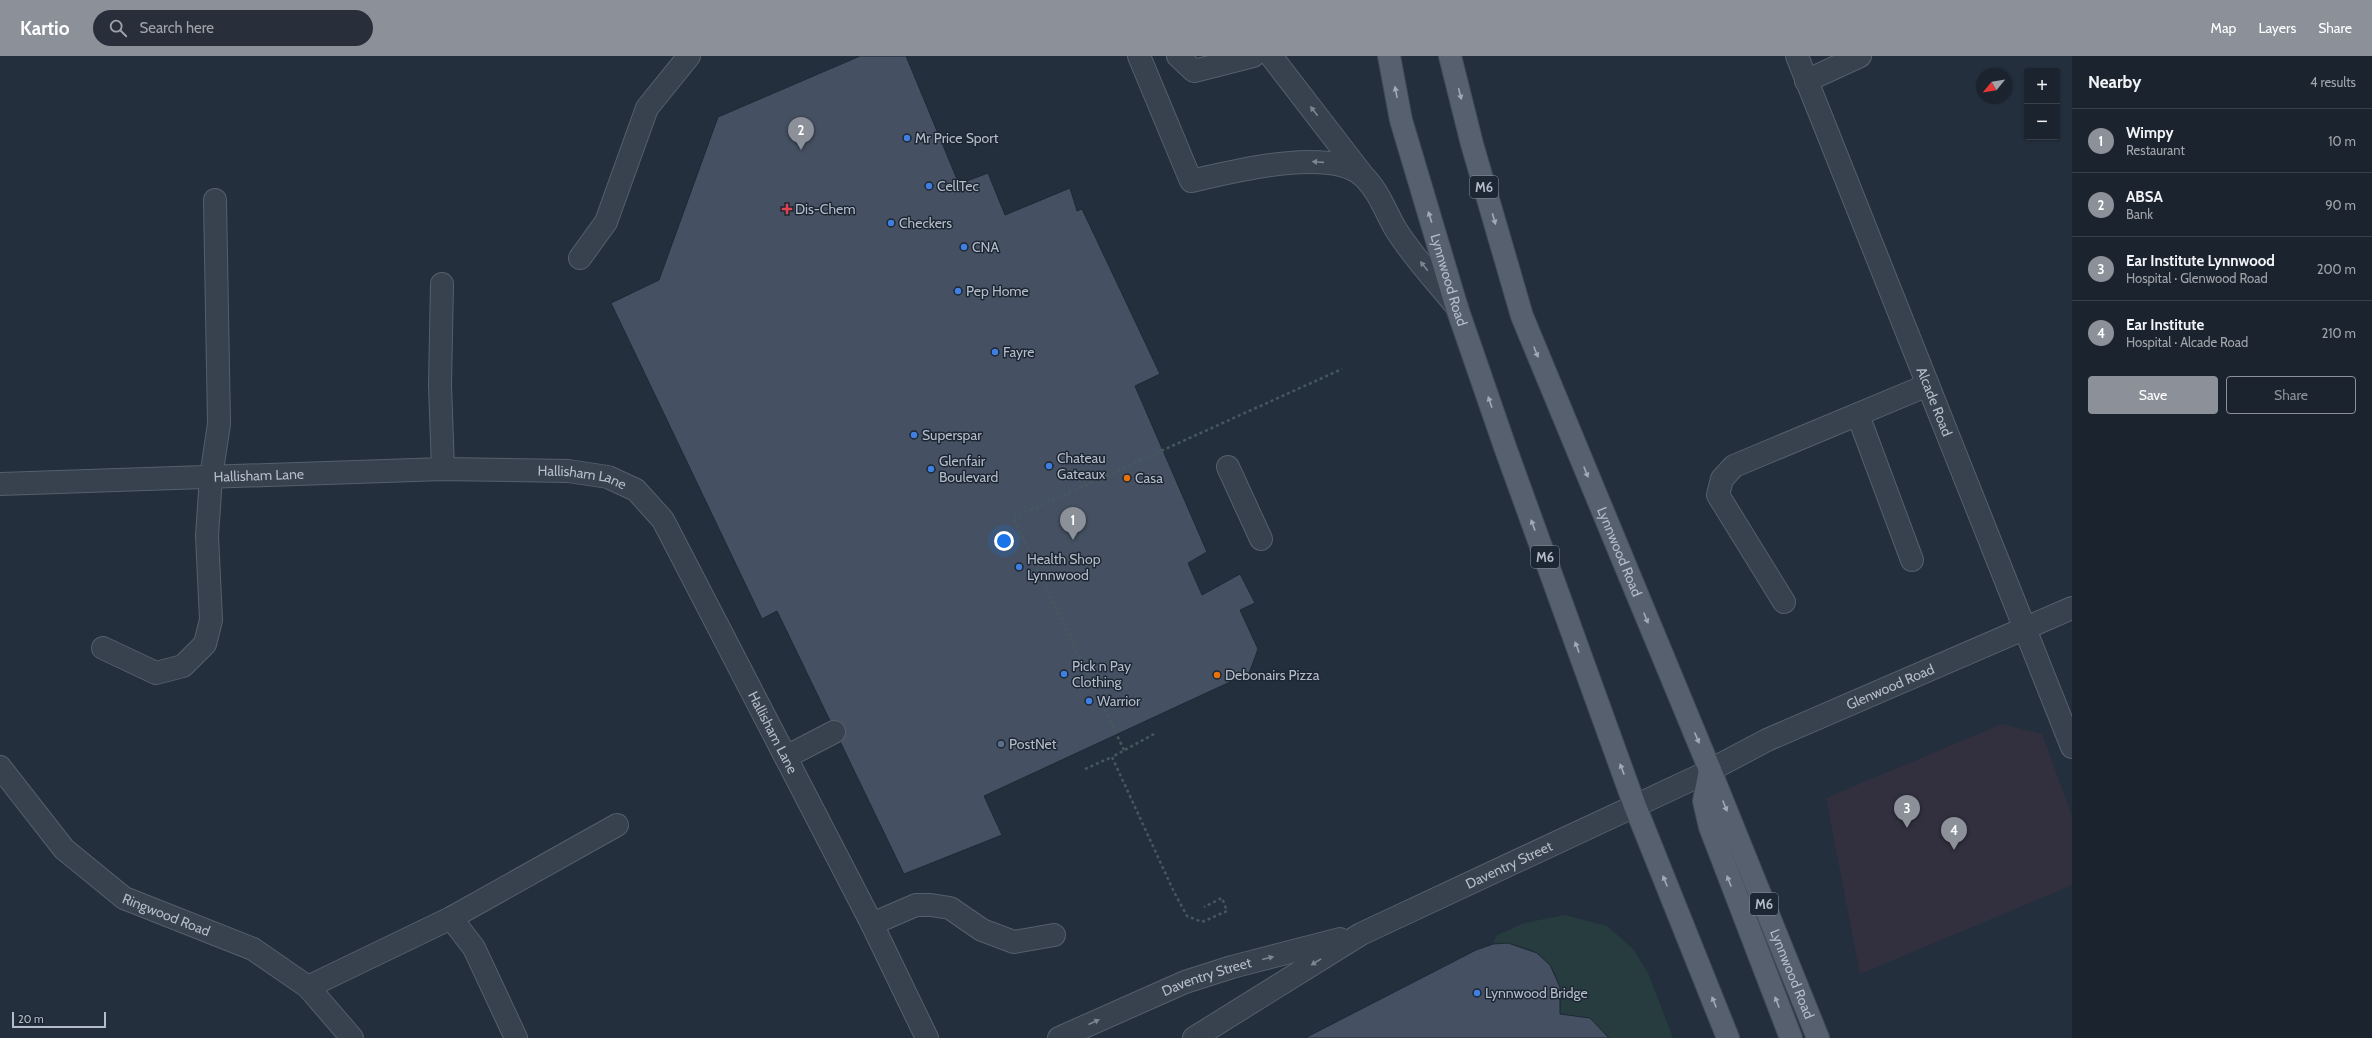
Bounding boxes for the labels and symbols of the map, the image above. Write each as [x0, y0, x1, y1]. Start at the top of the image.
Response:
north arrow [1976, 68, 2012, 104]
one-way arrow [1392, 85, 1398, 98]
one-way arrow [1457, 88, 1463, 100]
one-way arrow [1310, 105, 1318, 116]
pin: 2 [788, 117, 814, 150]
place label: Mr Price Sport [915, 129, 999, 147]
marker: Mr Price Sport [902, 133, 912, 143]
one-way arrow [1312, 158, 1324, 165]
road number: M6 [1470, 176, 1498, 198]
place label: CellTec [937, 177, 979, 195]
marker: CellTec [924, 181, 934, 191]
place label: Dis-Chem [795, 200, 855, 218]
marker: Dis-Chem [782, 204, 792, 214]
one-way arrow [1427, 210, 1433, 222]
place label: Checkers [899, 214, 952, 232]
one-way arrow [1491, 214, 1497, 226]
marker: Checkers [886, 218, 896, 228]
street label: Lynnwood Road [1426, 232, 1472, 328]
place label: CNA [972, 238, 999, 256]
marker: CNA [959, 242, 969, 252]
one-way arrow [1420, 261, 1429, 272]
place label: Pep Home [966, 282, 1029, 300]
marker: Pep Home [953, 286, 963, 296]
place label: Fayre [1003, 343, 1034, 361]
marker: Fayre [990, 347, 1000, 357]
one-way arrow [1534, 347, 1540, 359]
street label: Alcade Road [1913, 364, 1956, 439]
one-way arrow [1487, 396, 1493, 408]
place label: Superspar [922, 426, 982, 444]
marker: Superspar [909, 430, 919, 440]
place label: Chateau Gateaux [1057, 449, 1106, 483]
place label: Glenfair Boulevard [939, 452, 998, 486]
marker: Chateau Gateaux [1044, 461, 1054, 471]
street label: Hallisham Lane [537, 462, 629, 493]
marker: Glenfair Boulevard [926, 464, 936, 474]
street label: Hallisham Lane [213, 465, 304, 486]
one-way arrow [1583, 467, 1589, 478]
place label: Casa [1135, 469, 1163, 487]
marker: Casa [1122, 473, 1132, 483]
street label: Lynnwood Road [1593, 504, 1646, 599]
pin: 1 [1060, 507, 1086, 540]
one-way arrow [1530, 518, 1536, 530]
your location [994, 531, 1014, 551]
road number: M6 [1531, 546, 1559, 568]
place label: Health Shop Lynnwood [1027, 550, 1101, 584]
marker: Health Shop Lynnwood [1014, 562, 1024, 572]
one-way arrow [1644, 613, 1650, 625]
one-way arrow [1573, 641, 1579, 653]
place label: Pick n Pay Clothing [1072, 657, 1131, 691]
street label: Glenwood Road [1843, 660, 1937, 714]
place label: Debonairs Pizza [1225, 666, 1320, 684]
marker: Pick n Pay Clothing [1059, 669, 1069, 679]
marker: Debonairs Pizza [1212, 670, 1222, 680]
street label: Hallisham Lane [744, 688, 802, 777]
place label: Warrior [1097, 692, 1141, 710]
marker: Warrior [1084, 696, 1094, 706]
one-way arrow [1694, 733, 1700, 744]
place label: PostNet [1009, 735, 1057, 753]
marker: PostNet [996, 739, 1006, 749]
one-way arrow [1618, 763, 1624, 775]
pin: 3 [1894, 795, 1920, 828]
one-way arrow [1722, 800, 1728, 811]
pin: 4 [1941, 817, 1967, 850]
street label: Daventry Street [1463, 837, 1555, 893]
one-way arrow [1726, 874, 1732, 886]
one-way arrow [1662, 875, 1668, 887]
street label: Ringwood Road [120, 889, 213, 940]
road number: M6 [1750, 893, 1778, 915]
street label: Lynnwood Road [1766, 926, 1818, 1021]
street label: Daventry Street [1159, 953, 1253, 1000]
one-way arrow [1262, 954, 1274, 960]
one-way arrow [1311, 958, 1321, 966]
place label: Lynnwood Bridge [1485, 984, 1588, 1002]
marker: Lynnwood Bridge [1472, 988, 1482, 998]
one-way arrow [1710, 995, 1716, 1007]
one-way arrow [1773, 995, 1779, 1007]
scale bar [12, 1010, 106, 1029]
one-way arrow [1088, 1019, 1100, 1025]

